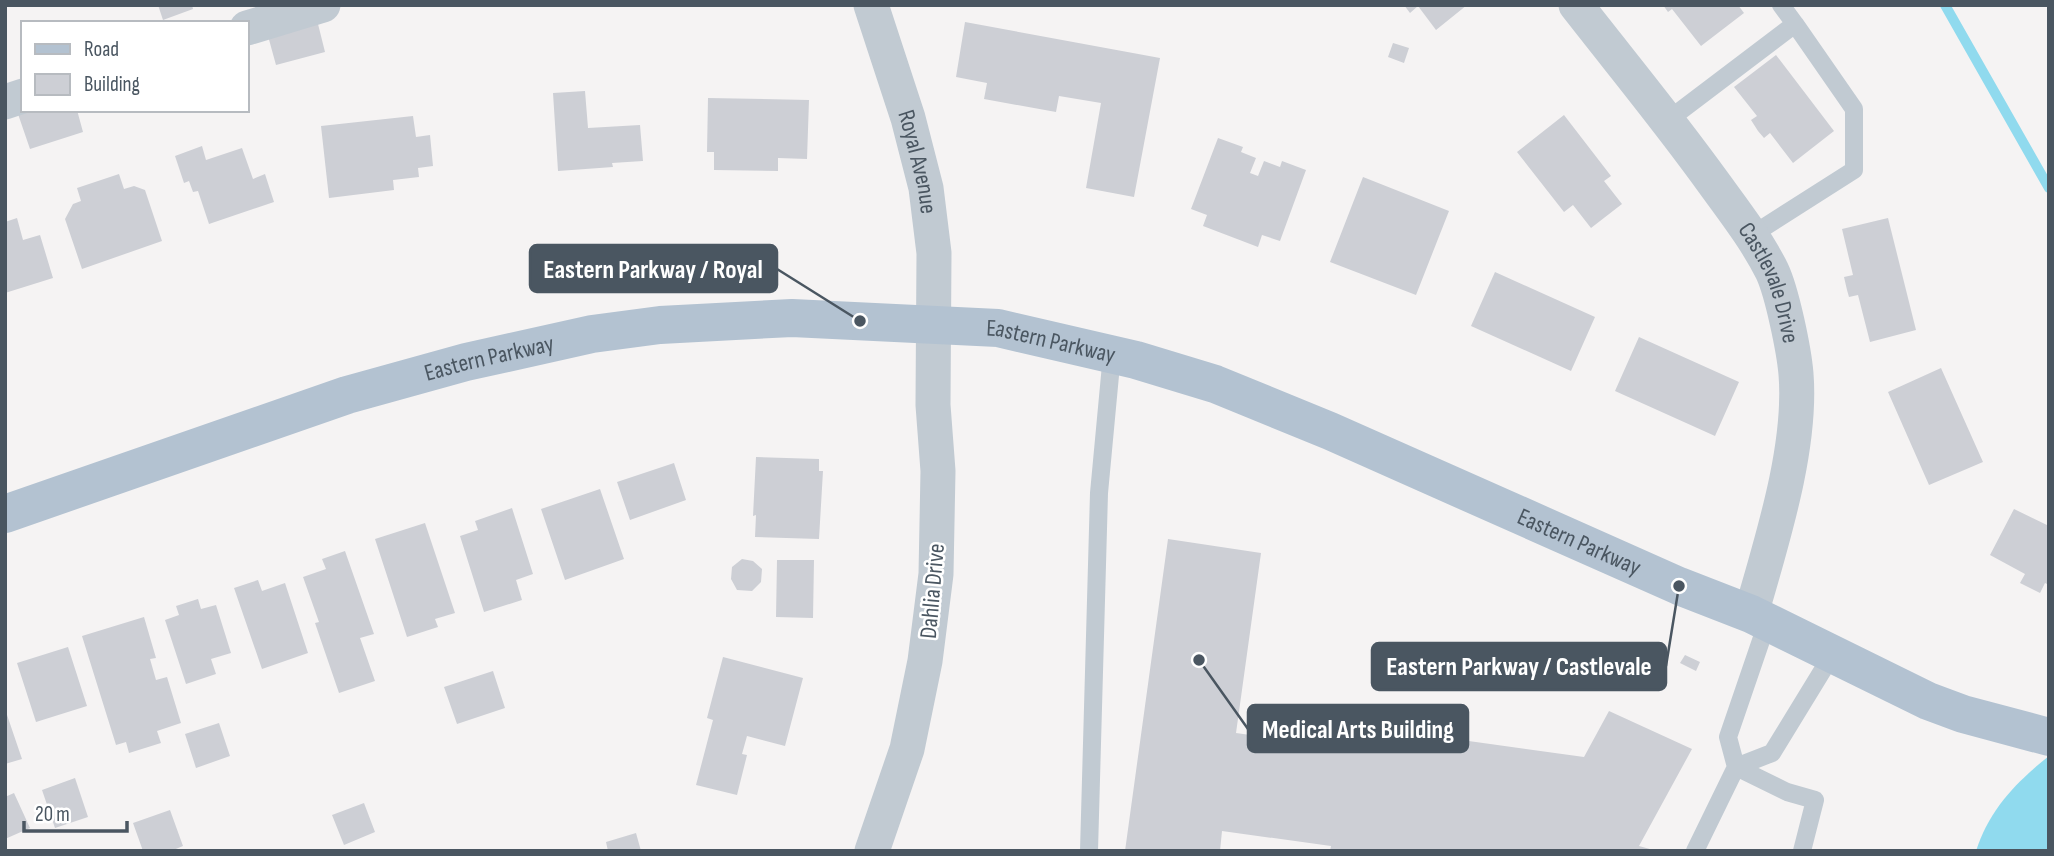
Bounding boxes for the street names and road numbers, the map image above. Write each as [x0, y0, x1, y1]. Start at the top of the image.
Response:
street label: Royal Avenue [891, 106, 943, 215]
street label: Castlevale Drive [1732, 217, 1805, 346]
street label: Eastern Parkway [986, 313, 1118, 370]
street label: Eastern Parkway [421, 329, 556, 388]
street label: Eastern Parkway [1513, 502, 1645, 582]
street label: Dahlia Drive [914, 542, 951, 640]

